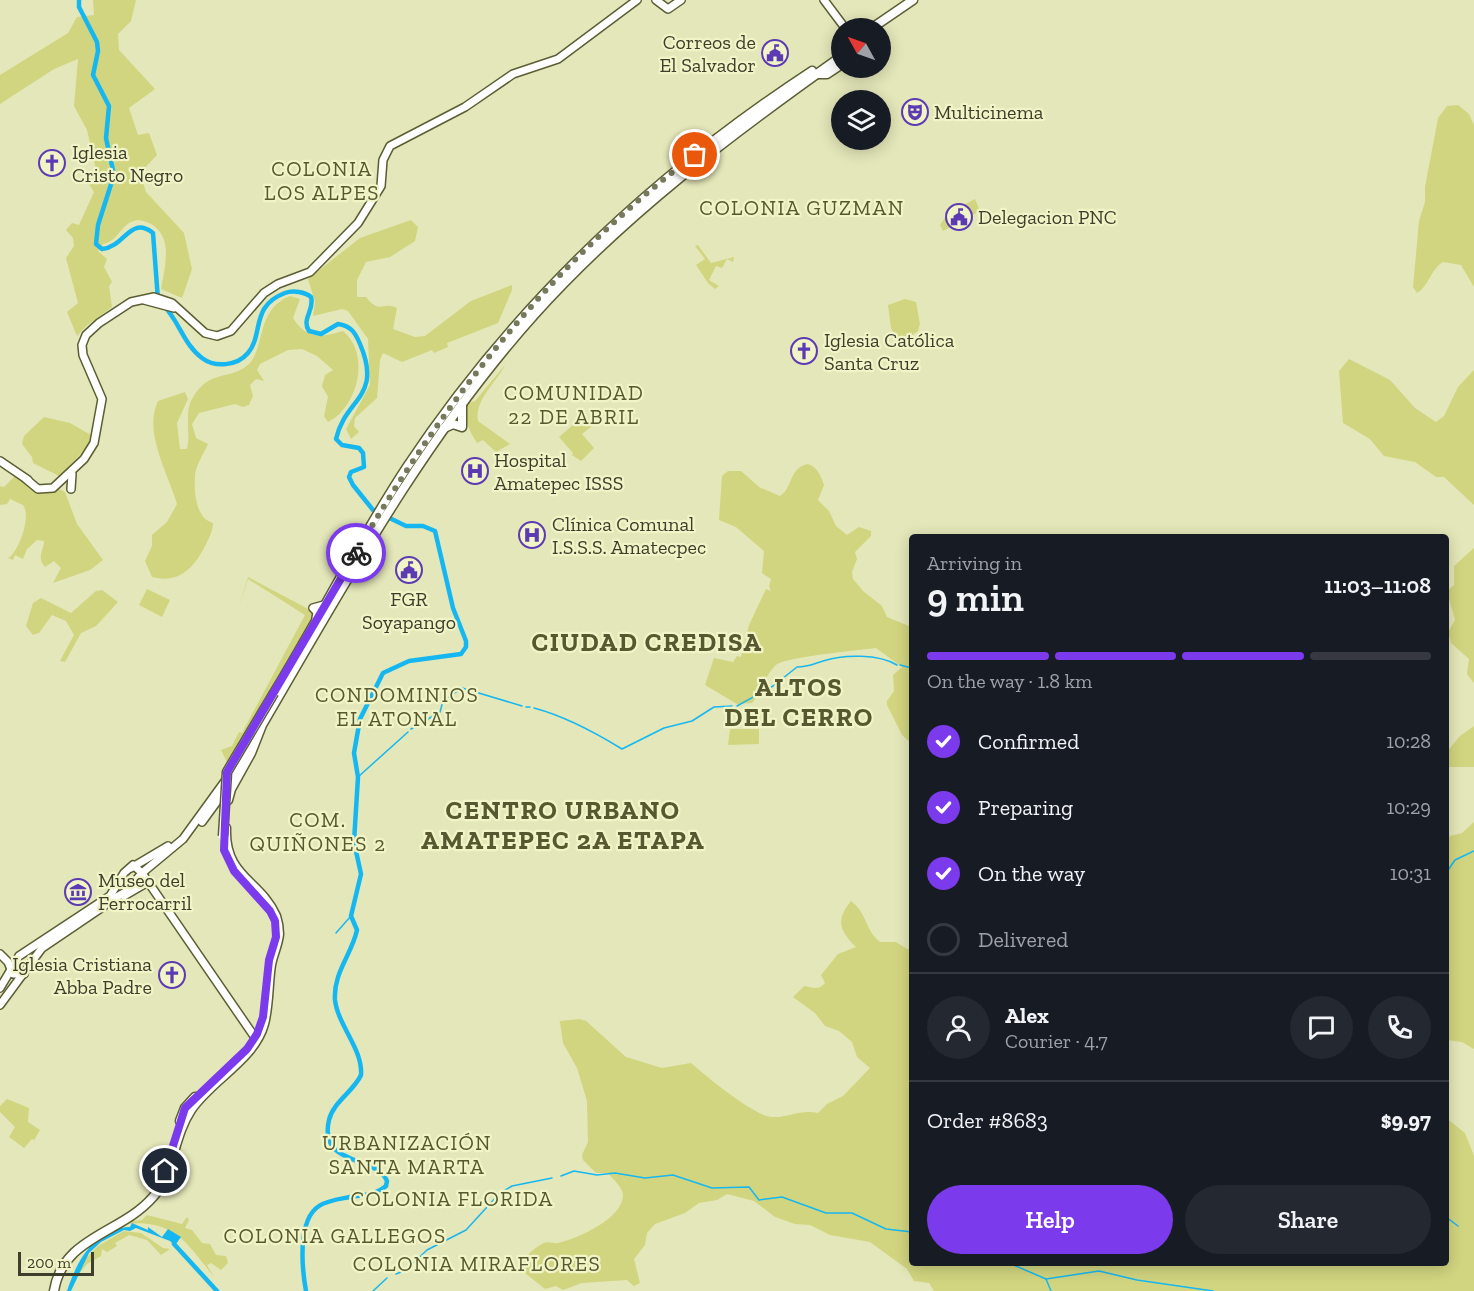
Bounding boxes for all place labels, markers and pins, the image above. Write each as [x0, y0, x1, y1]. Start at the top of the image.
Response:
place label: Correos de El Salvador [660, 30, 756, 77]
public building icon: Correos de El Salvador [760, 38, 790, 68]
theatre icon: Multicinema [900, 97, 930, 127]
place label: Multicinema [934, 100, 1044, 124]
pin [669, 129, 720, 180]
place label: Iglesia Cristo Negro [72, 140, 183, 187]
church icon: Iglesia Cristo Negro [37, 148, 67, 178]
public building icon: Delegacion PNC [944, 202, 974, 232]
place label: Delegacion PNC [978, 205, 1117, 229]
place label: Iglesia Católica Santa Cruz [824, 328, 955, 375]
church icon: Iglesia Católica Santa Cruz [789, 336, 819, 366]
place label: Hospital Amatepec ISSS [494, 448, 623, 495]
hospital icon: Hospital Amatepec ISSS [460, 456, 490, 486]
place label: Clínica Comunal I.S.S.S. Amatecpec [552, 512, 706, 559]
hospital icon: Clínica Comunal I.S.S.S. Amatecpec [517, 520, 547, 550]
public building icon: FGR Soyapango [394, 555, 424, 585]
place label: FGR Soyapango [362, 587, 456, 634]
place label: Museo del Ferrocarril [98, 868, 192, 915]
museum icon: Museo del Ferrocarril [63, 877, 93, 907]
place label: Iglesia Cristiana Abba Padre [12, 952, 152, 999]
church icon: Iglesia Cristiana Abba Padre [157, 960, 187, 990]
pin [139, 1145, 190, 1196]

